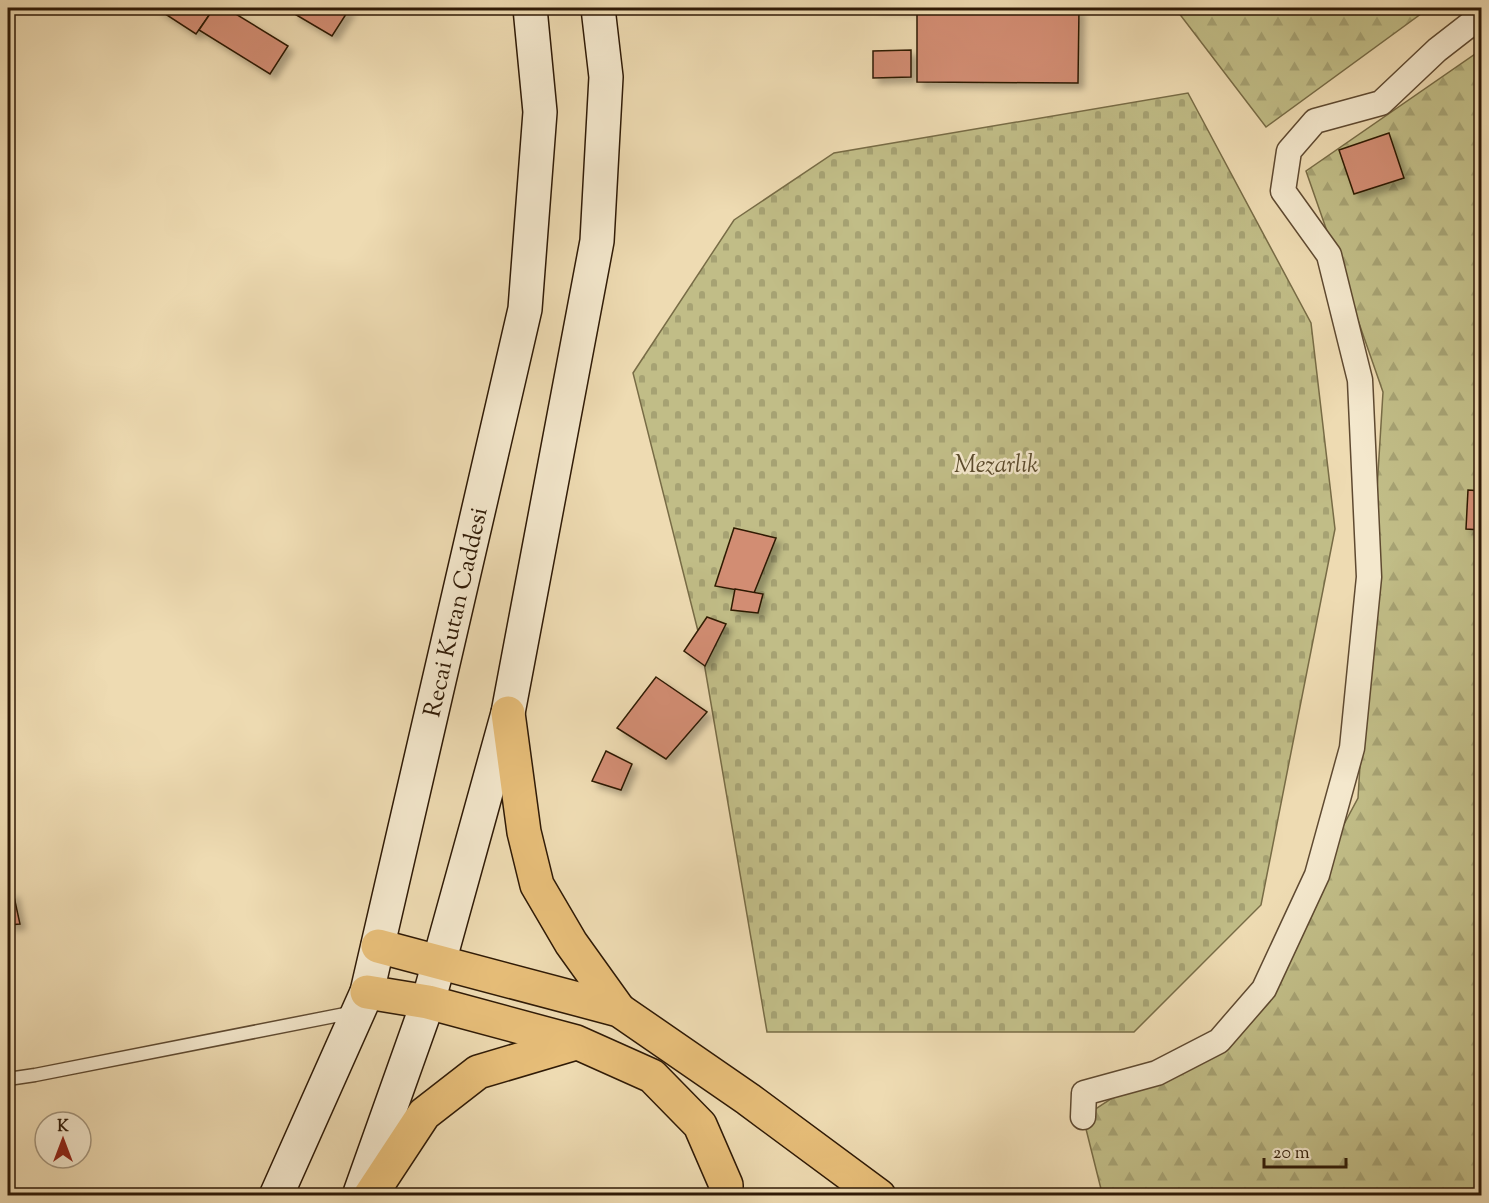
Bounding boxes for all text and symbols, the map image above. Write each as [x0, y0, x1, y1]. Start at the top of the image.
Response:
park label: Mezarlık [954, 449, 1038, 483]
street label: Recai Kutan Caddesi [416, 504, 498, 721]
north arrow [33, 1110, 93, 1170]
text: K [57, 1116, 69, 1139]
scale bar [1264, 1131, 1346, 1169]
text: 20 m [1273, 1141, 1310, 1167]

